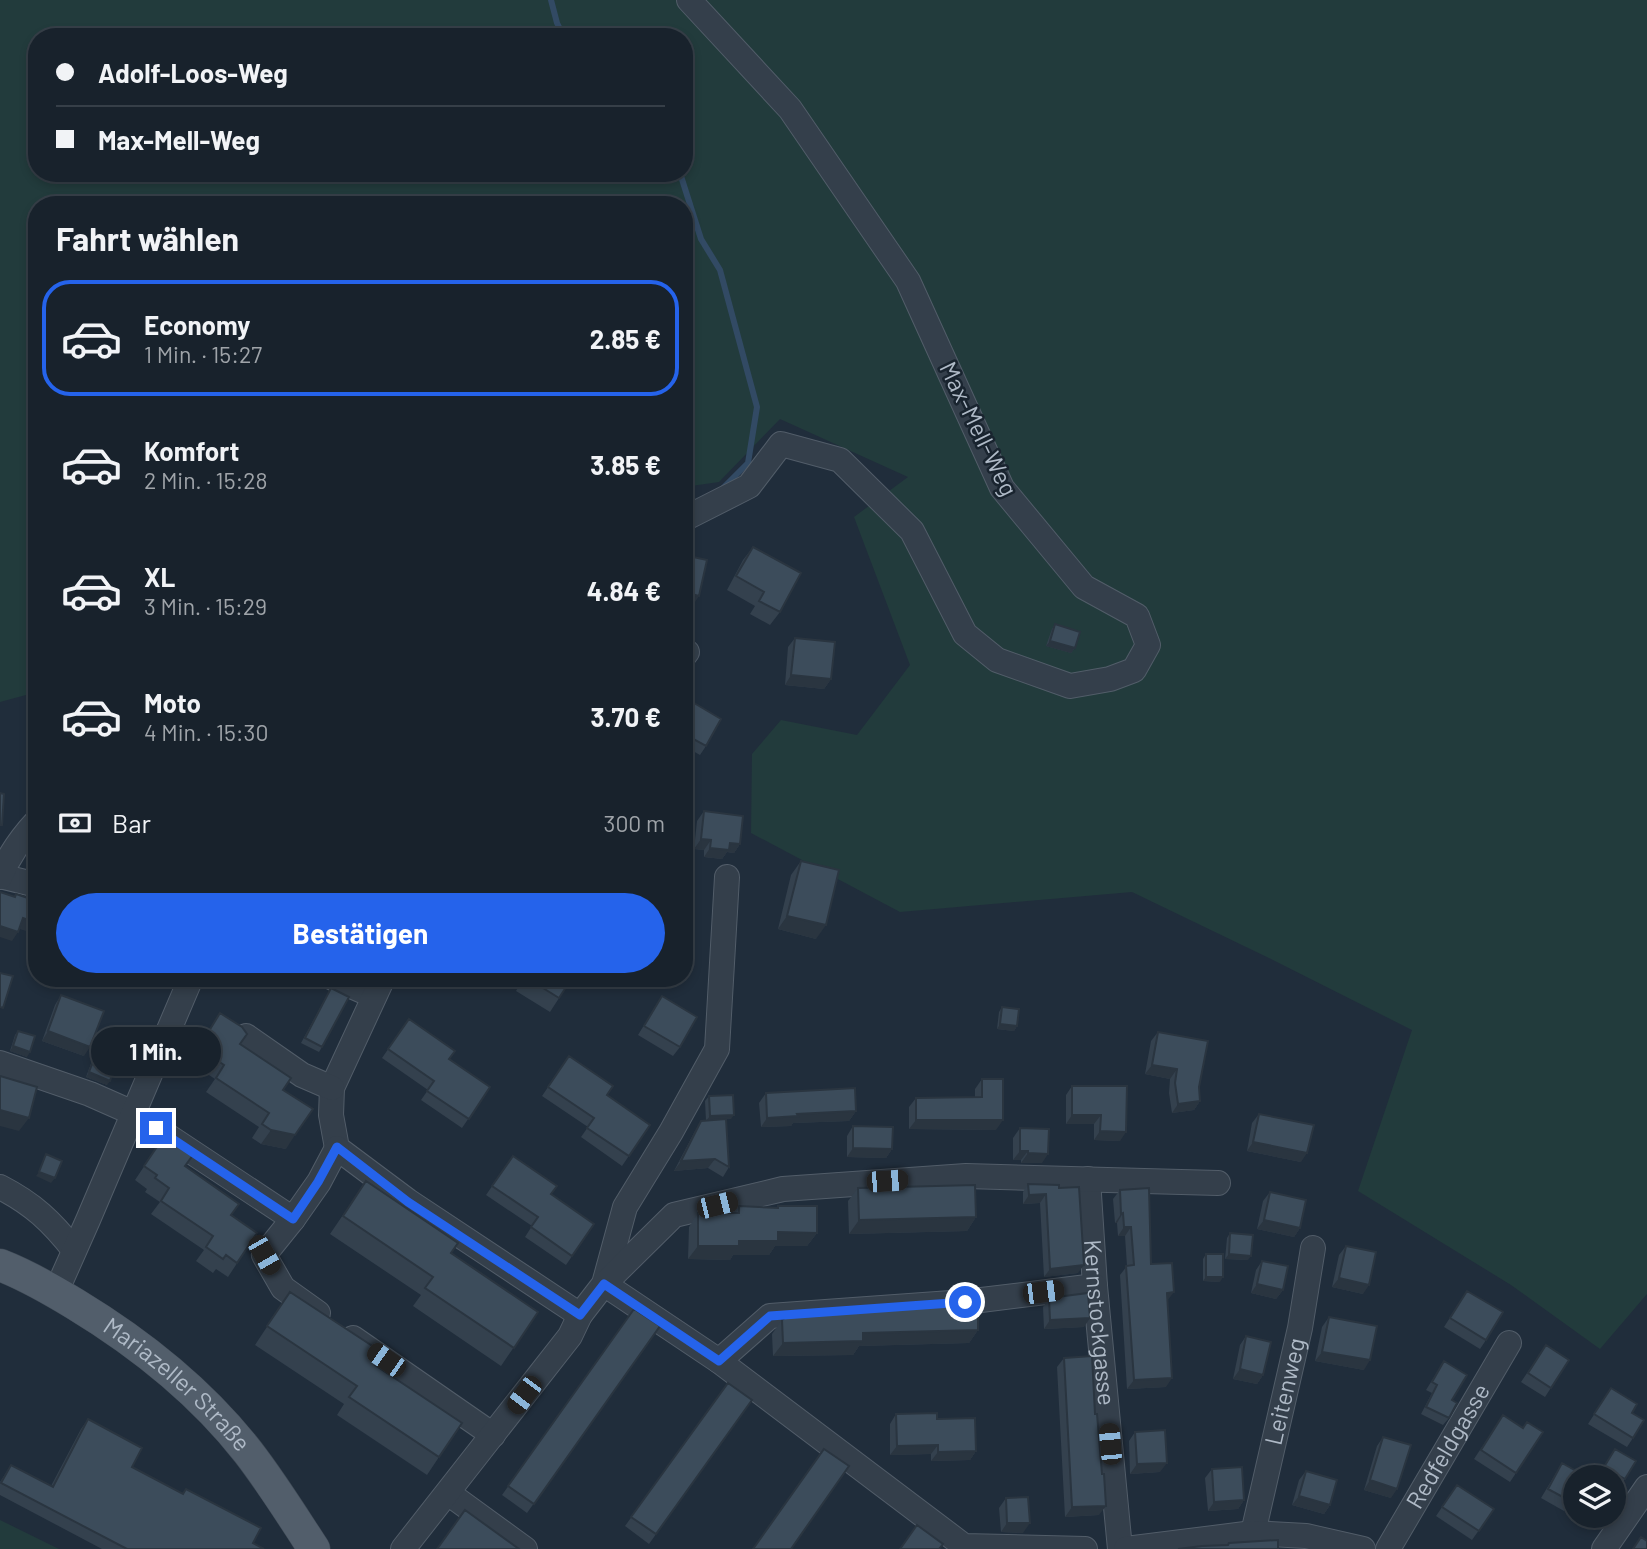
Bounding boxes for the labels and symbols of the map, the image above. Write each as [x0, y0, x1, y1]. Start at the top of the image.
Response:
street label: Max-Mell-Weg [934, 356, 1024, 500]
callout: 1 Min. [91, 1026, 221, 1076]
route end [140, 1112, 172, 1144]
car [866, 1169, 909, 1193]
car [695, 1190, 740, 1220]
car [245, 1232, 284, 1278]
street label: Kernstockgasse [1079, 1239, 1122, 1407]
car [1021, 1279, 1066, 1305]
route start [949, 1286, 981, 1318]
street label: Mariazeller Straße [99, 1310, 257, 1456]
street label: Leitenweg [1258, 1335, 1310, 1448]
car [363, 1339, 410, 1381]
car [503, 1372, 546, 1418]
street label: Redfeldgasse [1399, 1378, 1495, 1513]
car [1098, 1422, 1123, 1466]

